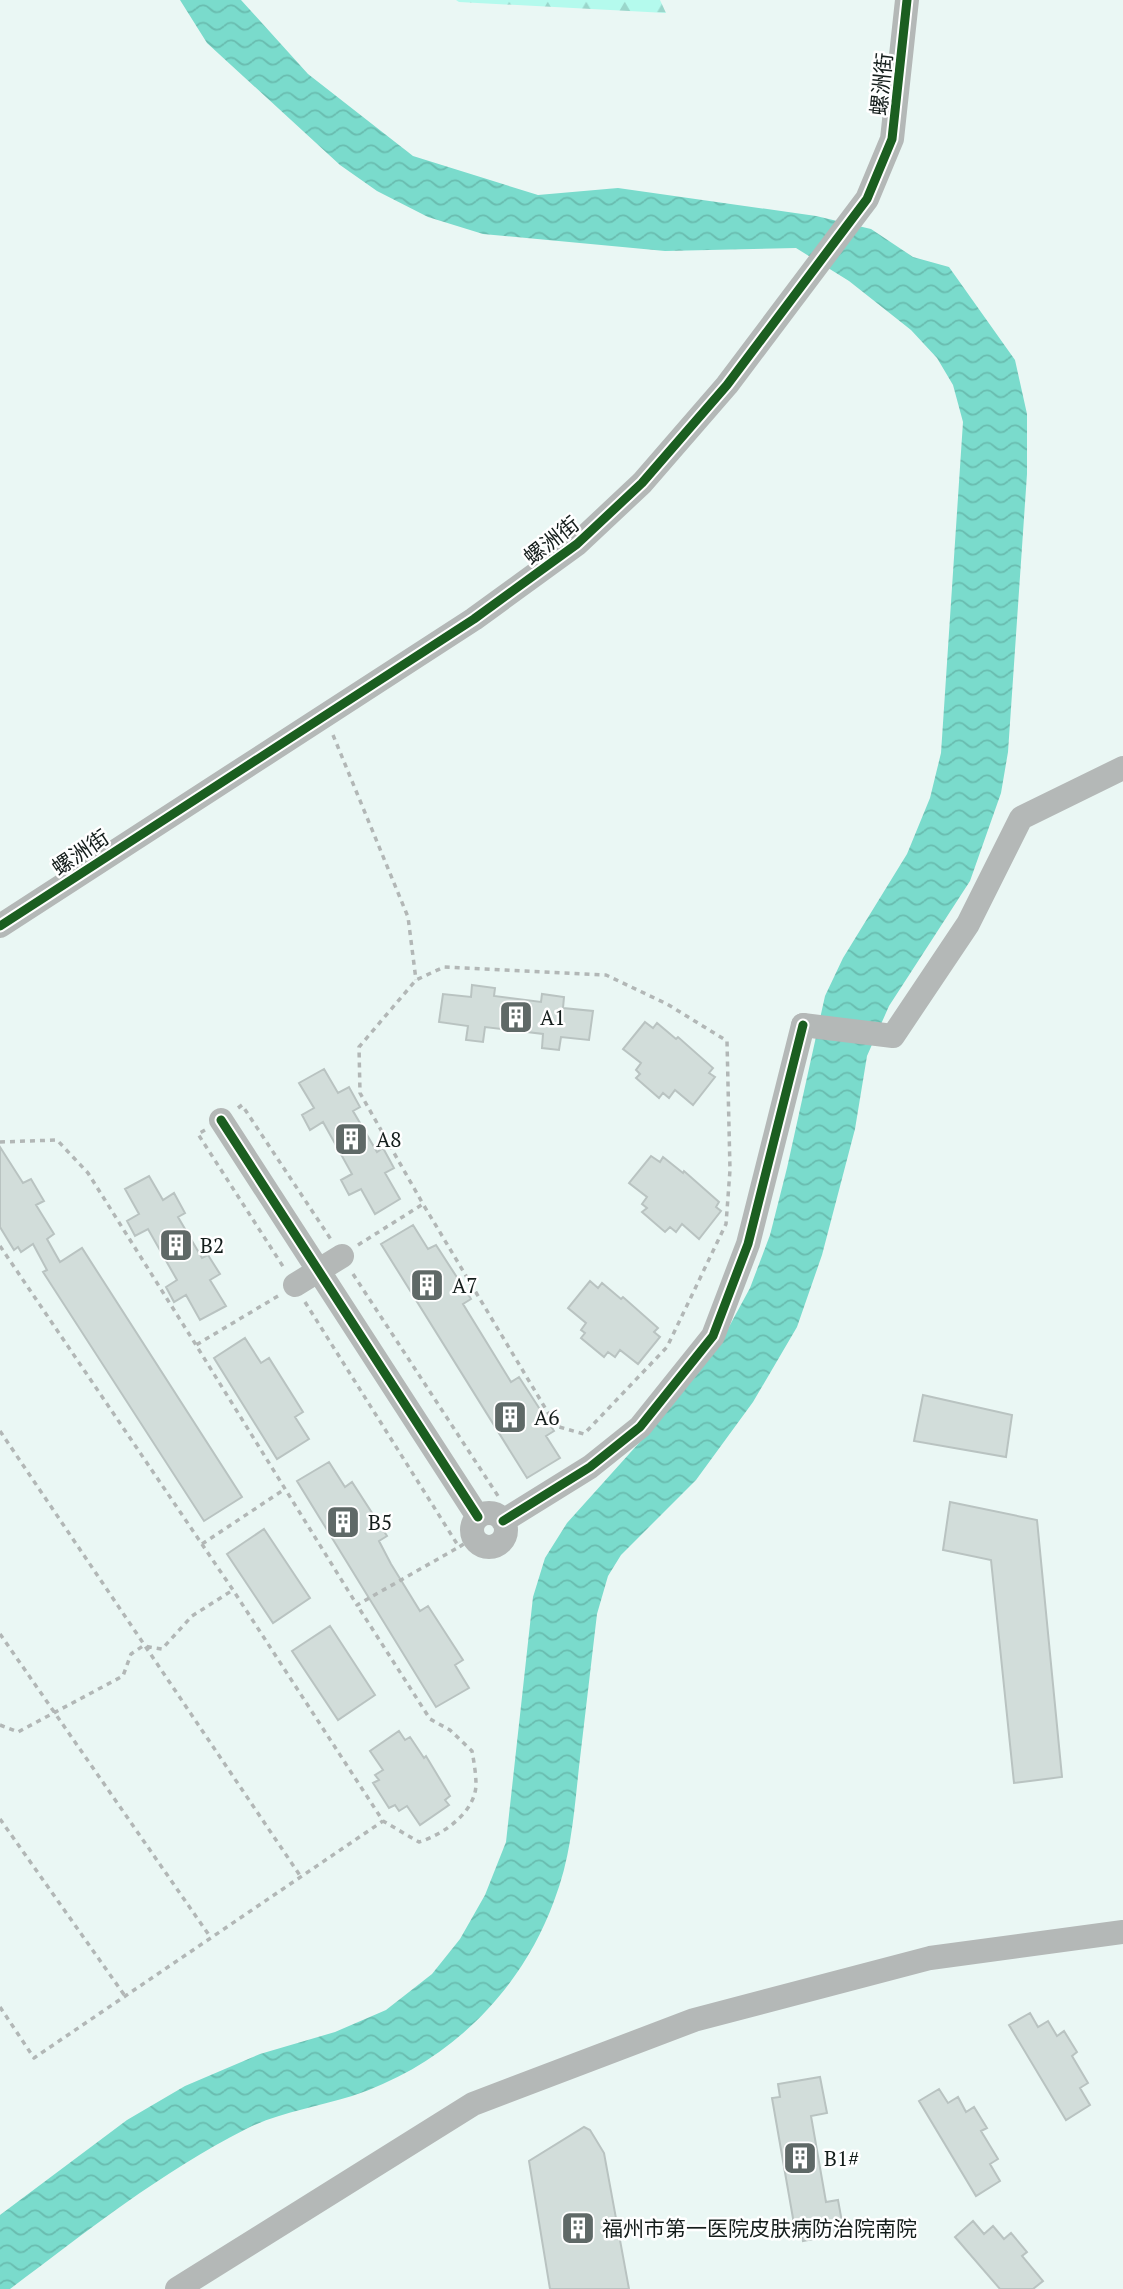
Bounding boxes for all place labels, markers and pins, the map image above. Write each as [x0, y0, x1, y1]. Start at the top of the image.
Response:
building icon: A1 [497, 998, 535, 1036]
place label: A1 [540, 1003, 566, 1031]
building icon: A8 [332, 1120, 370, 1158]
place label: A8 [376, 1125, 402, 1153]
building icon: B2 [157, 1226, 195, 1264]
place label: B2 [200, 1231, 224, 1259]
building icon: A7 [408, 1266, 446, 1304]
place label: A7 [452, 1271, 478, 1299]
building icon: A6 [491, 1398, 529, 1436]
place label: A6 [534, 1403, 560, 1431]
building icon: B5 [324, 1503, 362, 1541]
place label: B5 [368, 1508, 392, 1536]
building icon: B1# [781, 2139, 819, 2177]
place label: B1# [824, 2144, 859, 2172]
building icon: 福州市第一医院皮肤病防治院南院 [559, 2209, 597, 2247]
place label: 福州市第一医院皮肤病防治院南院 [602, 2214, 917, 2242]

